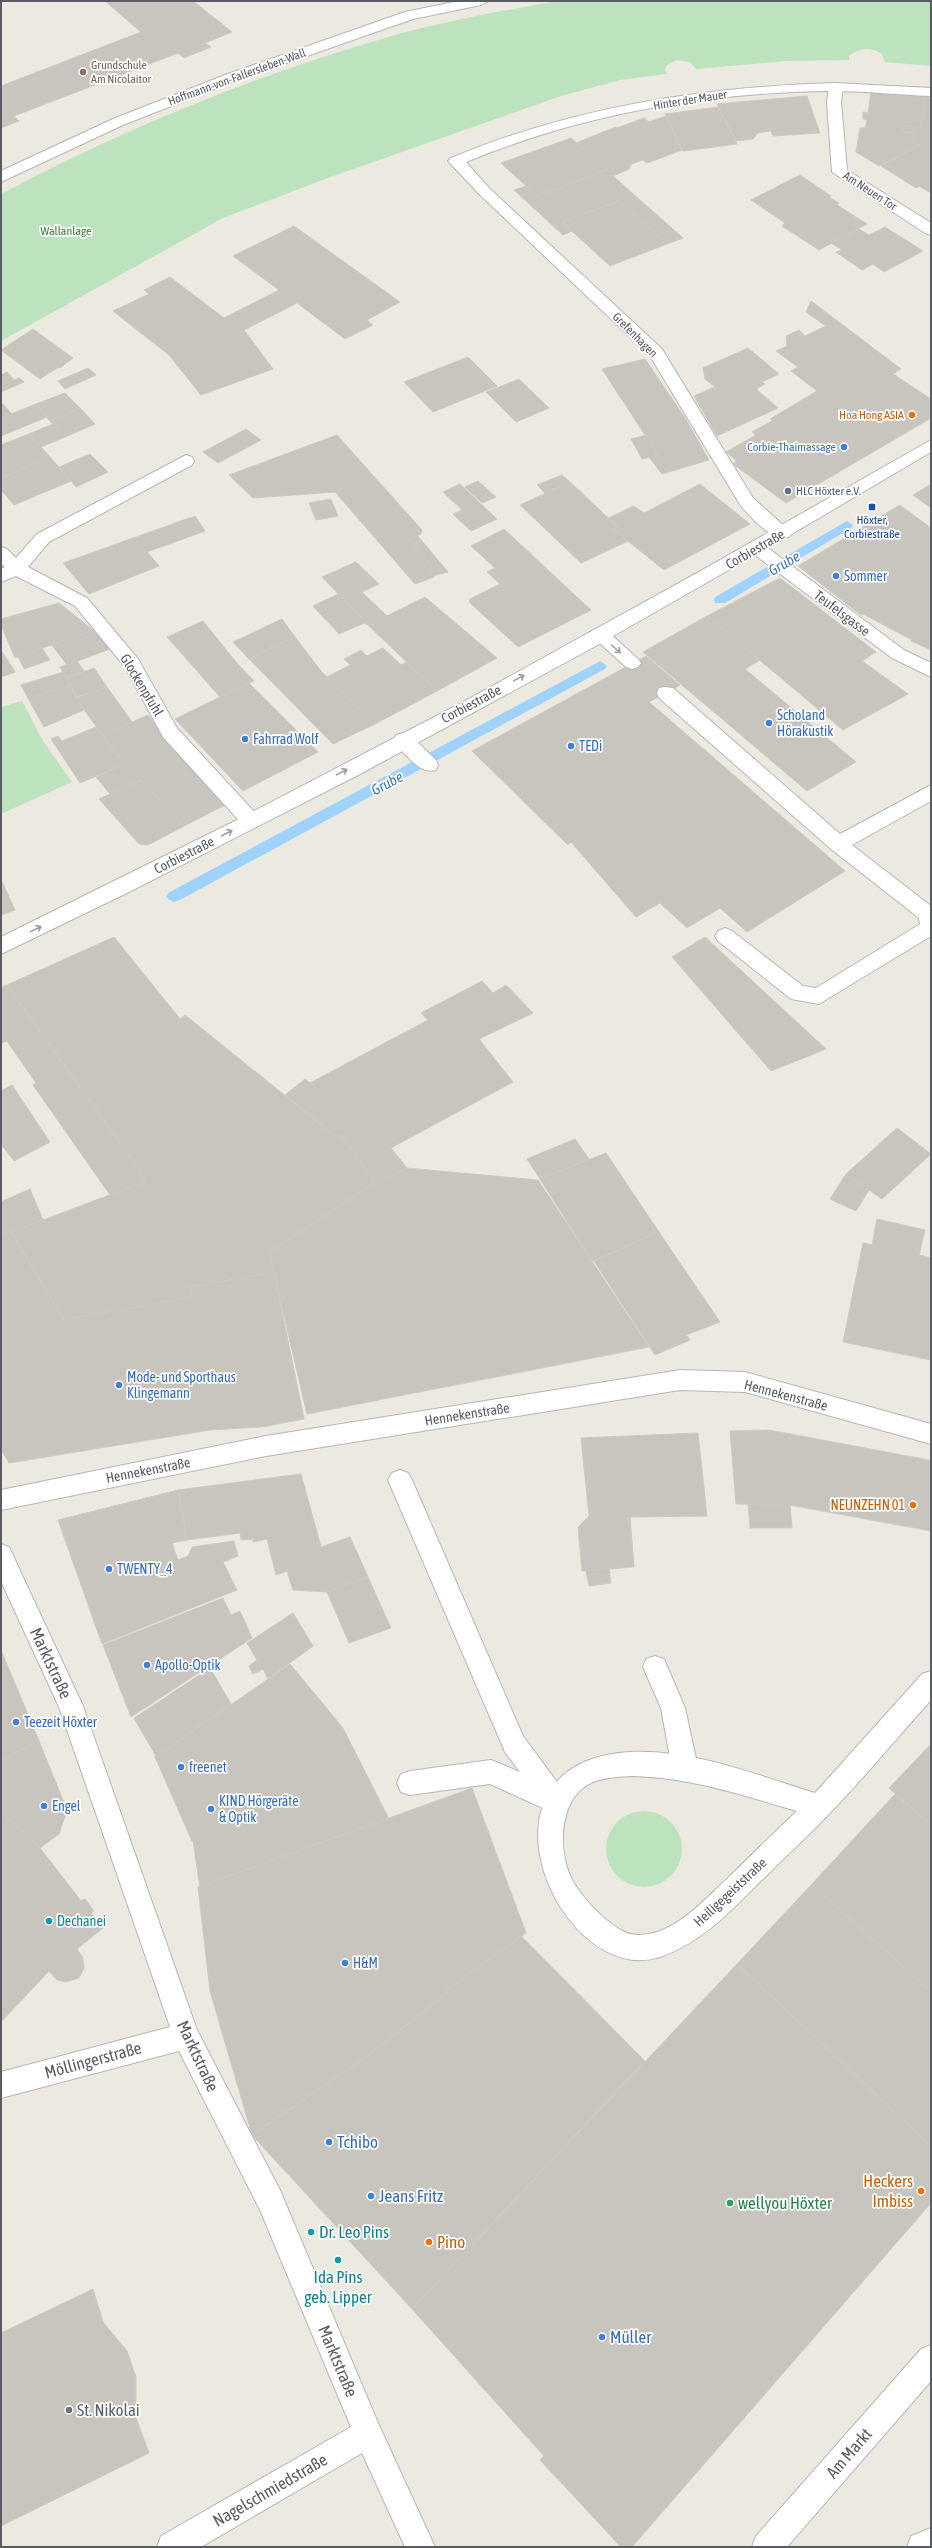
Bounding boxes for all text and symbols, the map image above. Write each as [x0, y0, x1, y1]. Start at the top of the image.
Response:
street label: Hoffmann-von-Fallersleben-Wall [166, 45, 309, 108]
place label: Grundschule Am Nicolaitor [91, 58, 152, 86]
marker: Grundschule Am Nicolaitor [78, 67, 88, 77]
street label: Hinter der Mauer [652, 87, 728, 113]
street label: Am Neuen Tor [841, 168, 900, 214]
park label: Wallanlage [41, 224, 91, 238]
street label: Grefenhagen [610, 310, 660, 360]
place label: Hoa Hong ASIA [839, 408, 904, 422]
marker: Hoa Hong ASIA [907, 410, 917, 420]
place label: Corbie-Thaimassage [747, 440, 836, 454]
marker: Corbie-Thaimassage [839, 442, 849, 452]
place label: HLC Höxter e.V. [796, 484, 861, 498]
marker: HLC Höxter e.V. [783, 486, 793, 496]
marker: Höxter, Corbiestraße [867, 502, 877, 512]
place label: Höxter, Corbiestraße [844, 513, 900, 541]
street label: Corbiestraße [723, 526, 787, 572]
water label: Grube [765, 547, 803, 579]
place label: Sommer [844, 568, 888, 584]
marker: Sommer [831, 571, 841, 581]
street label: Teufelsgasse [811, 587, 873, 639]
one-way arrow [611, 644, 621, 653]
street label: Glockenpfuhl [117, 651, 167, 719]
one-way arrow [513, 674, 525, 681]
street label: Corbiestraße [438, 682, 504, 726]
place label: Scholand Hörakustik [777, 707, 833, 739]
marker: Scholand Hörakustik [764, 718, 774, 728]
place label: Fahrrad Wolf [253, 731, 319, 747]
marker: Fahrrad Wolf [240, 734, 250, 744]
place label: TEDi [579, 738, 602, 754]
marker: TEDi [566, 741, 576, 751]
one-way arrow [336, 768, 348, 776]
water label: Grube [368, 768, 406, 798]
one-way arrow [221, 829, 233, 836]
street label: Corbiestraße [151, 833, 217, 877]
one-way arrow [30, 925, 42, 932]
place label: Mode- und Sporthaus Klingemann [127, 1369, 236, 1401]
street label: Hennekenstraße [743, 1376, 829, 1414]
marker: Mode- und Sporthaus Klingemann [114, 1380, 124, 1390]
street label: Hennekenstraße [423, 1399, 511, 1429]
street label: Hennekenstraße [104, 1454, 192, 1486]
place label: NEUNZEHN 01 [831, 1497, 905, 1513]
marker: NEUNZEHN 01 [908, 1500, 918, 1510]
place label: TWENTY_4 [117, 1561, 173, 1577]
marker: TWENTY_4 [104, 1564, 114, 1574]
street label: Marktstraße [26, 1624, 76, 1702]
place label: Apollo-Optik [155, 1657, 221, 1673]
marker: Apollo-Optik [142, 1660, 152, 1670]
place label: Teezeit Höxter [24, 1714, 98, 1730]
marker: Teezeit Höxter [11, 1717, 21, 1727]
place label: freenet [189, 1759, 227, 1775]
marker: freenet [176, 1762, 186, 1772]
place label: KIND Hörgeräte & Optik [219, 1793, 299, 1825]
place label: Engel [52, 1798, 81, 1814]
marker: Engel [39, 1801, 49, 1811]
marker: KIND Hörgeräte & Optik [206, 1804, 216, 1814]
street label: Heiligegeiststraße [690, 1854, 770, 1930]
place label: Dechanei [57, 1913, 106, 1929]
marker: Dechanei [44, 1916, 54, 1926]
place label: H&M [353, 1955, 378, 1971]
marker: H&M [340, 1958, 350, 1968]
street label: Marktstraße [173, 2017, 223, 2095]
street label: Möllingerstraße [42, 2037, 144, 2083]
place label: Tchibo [337, 2132, 378, 2152]
marker: Tchibo [324, 2137, 334, 2147]
place label: Heckers Imbiss [863, 2171, 913, 2211]
place label: Jeans Fritz [379, 2186, 443, 2206]
marker: Heckers Imbiss [916, 2186, 926, 2196]
marker: Jeans Fritz [366, 2191, 376, 2201]
place label: wellyou Höxter [738, 2193, 833, 2213]
marker: wellyou Höxter [725, 2198, 735, 2208]
place label: Dr. Leo Pins [319, 2222, 389, 2242]
marker: Dr. Leo Pins [306, 2227, 316, 2237]
place label: Pino [437, 2232, 465, 2252]
marker: Pino [424, 2237, 434, 2247]
marker: Ida Pins geb. Lipper [333, 2255, 343, 2265]
place label: Ida Pins geb. Lipper [304, 2267, 373, 2307]
street label: Marktstraße [314, 2322, 362, 2400]
place label: Müller [610, 2327, 652, 2347]
marker: Müller [597, 2332, 607, 2342]
place label: St. Nikolai [77, 2400, 140, 2420]
marker: St. Nikolai [64, 2405, 74, 2415]
street label: Am Markt [822, 2424, 876, 2482]
street label: Nagelschmiedstraße [209, 2449, 331, 2531]

